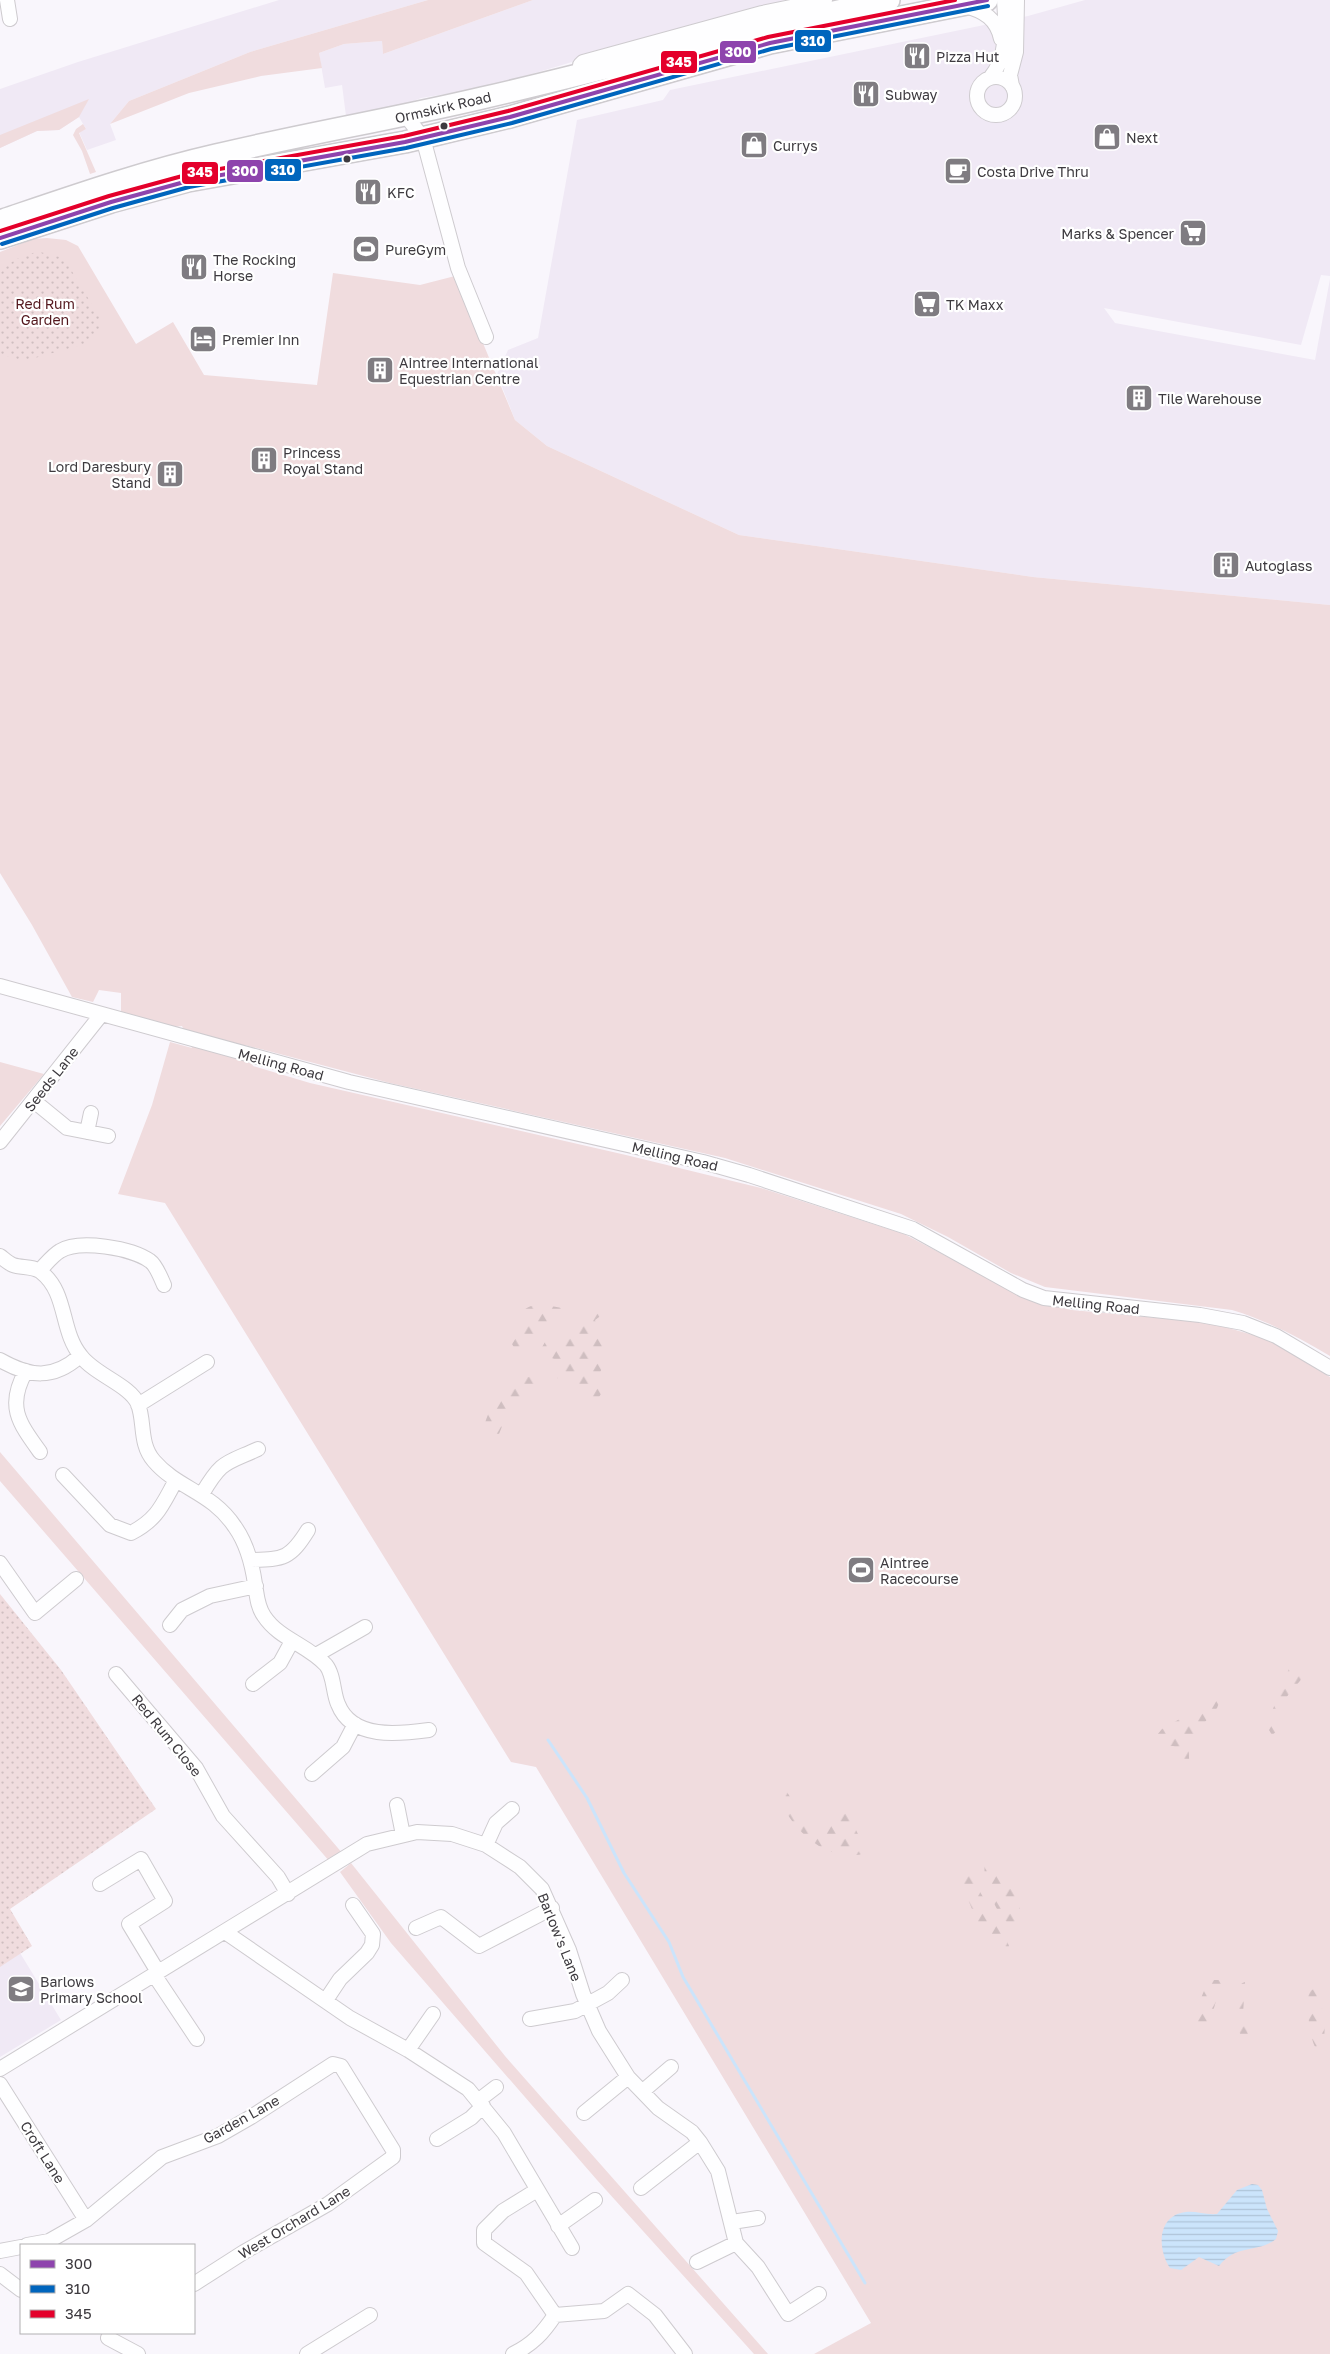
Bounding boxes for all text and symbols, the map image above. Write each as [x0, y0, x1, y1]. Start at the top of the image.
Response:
line badge: 310 [794, 29, 832, 53]
text: 310 [801, 32, 825, 49]
line badge: 300 [719, 40, 757, 64]
restaurant icon: Pizza Hut [902, 41, 932, 71]
text: 300 [725, 43, 751, 60]
place label: Pizza Hut [936, 48, 999, 65]
line badge: 345 [660, 50, 698, 74]
text: 345 [666, 53, 692, 70]
restaurant icon: Subway [851, 79, 881, 109]
place label: Subway [885, 86, 938, 103]
street label: Ormskirk Road [393, 88, 493, 126]
unlabelled marker [439, 121, 449, 131]
shop icon: Next [1092, 122, 1122, 152]
place label: Next [1126, 129, 1158, 146]
shop icon: Currys [739, 130, 769, 160]
place label: Currys [773, 137, 818, 154]
unlabelled marker [342, 154, 352, 164]
cafe icon: Costa Drive Thru [943, 156, 973, 186]
line badge: 310 [264, 158, 302, 182]
line badge: 300 [226, 159, 264, 183]
line badge: 345 [181, 161, 219, 185]
text: 310 [271, 161, 295, 178]
text: 300 [232, 162, 258, 179]
text: 345 [187, 163, 213, 180]
place label: Costa Drive Thru [977, 163, 1089, 180]
restaurant icon: KFC [353, 177, 383, 207]
place label: KFC [387, 184, 414, 201]
supermarket icon: Marks & Spencer [1178, 218, 1208, 248]
place label: Marks & Spencer [1061, 225, 1175, 242]
sports icon: PureGym [351, 234, 381, 264]
place label: PureGym [385, 241, 446, 258]
place label: The Rocking Horse [213, 251, 296, 284]
restaurant icon: The Rocking Horse [179, 252, 209, 282]
supermarket icon: TK Maxx [912, 289, 942, 319]
park label: Red Rum Garden [15, 295, 75, 328]
place label: TK Maxx [946, 296, 1004, 313]
hotel icon: Premier Inn [188, 324, 218, 354]
place label: Premier Inn [222, 331, 299, 348]
place label: Aintree International Equestrian Centre [399, 354, 538, 387]
building icon: Aintree International Equestrian Centre [365, 355, 395, 385]
building icon: Tile Warehouse [1124, 383, 1154, 413]
place label: Tile Warehouse [1158, 390, 1262, 407]
place label: Princess Royal Stand [283, 444, 363, 477]
building icon: Princess Royal Stand [249, 445, 279, 475]
place label: Lord Daresbury Stand [48, 458, 151, 491]
building icon: Lord Daresbury Stand [155, 459, 185, 489]
building icon: Autoglass [1211, 550, 1241, 580]
place label: Autoglass [1245, 557, 1312, 574]
street label: Seeds Lane [20, 1043, 82, 1115]
street label: Melling Road [236, 1044, 326, 1084]
street label: Melling Road [630, 1138, 720, 1174]
street label: Melling Road [1051, 1291, 1141, 1317]
place label: Aintree Racecourse [880, 1554, 959, 1587]
sports icon: Aintree Racecourse [846, 1555, 876, 1585]
street label: Red Rum Close [129, 1690, 205, 1780]
street label: Barlow's Lane [535, 1890, 585, 1984]
place label: Barlows Primary School [40, 1973, 142, 2006]
school or university icon: Barlows Primary School [6, 1974, 36, 2004]
street label: Garden Lane [200, 2091, 282, 2147]
street label: Croft Lane [17, 2118, 69, 2186]
street label: West Orchard Lane [235, 2182, 353, 2262]
legend [20, 2244, 195, 2334]
text: 300 [65, 2254, 92, 2272]
text: 310 [65, 2279, 90, 2297]
text: 345 [65, 2304, 92, 2322]

